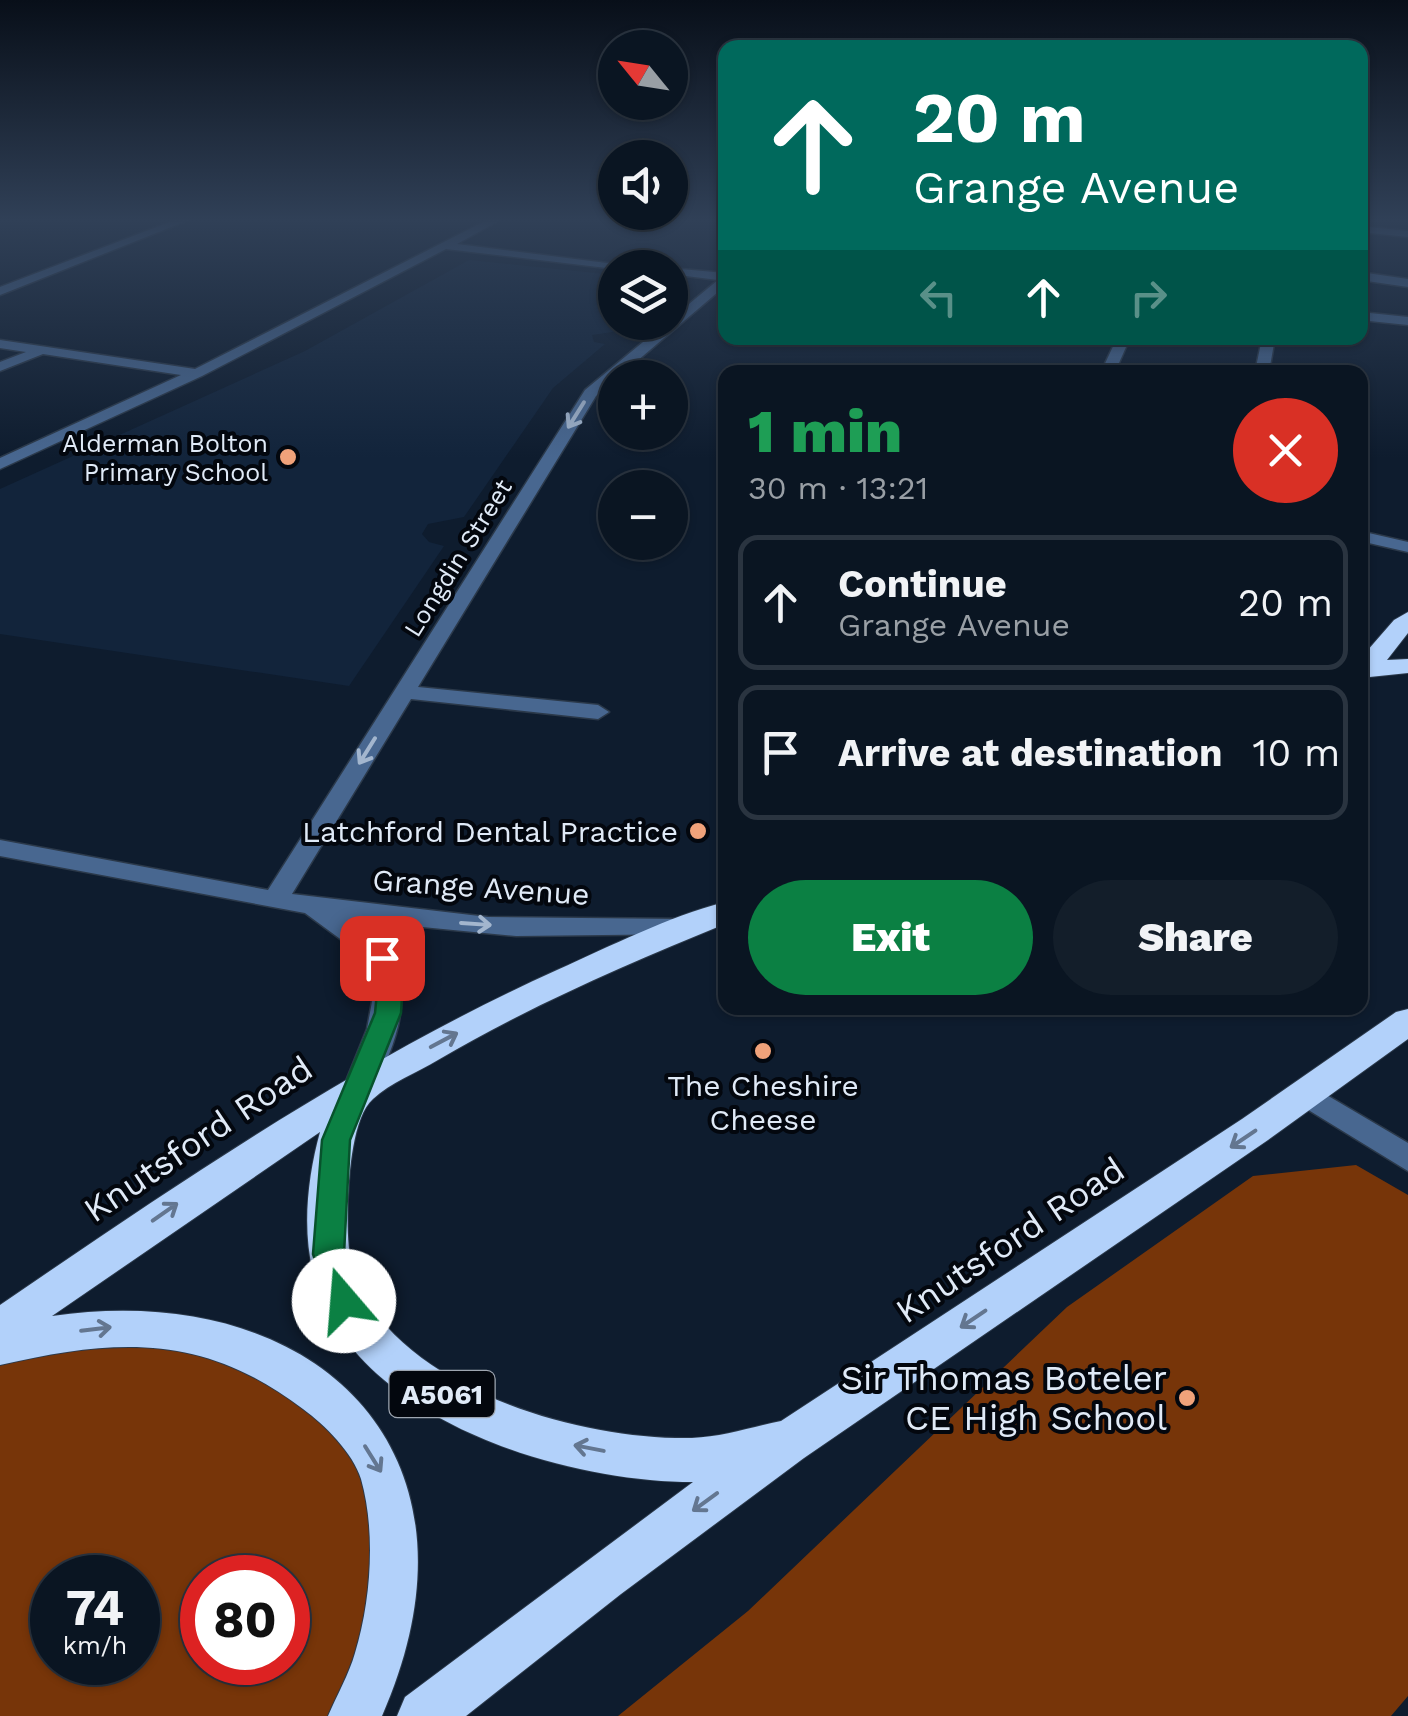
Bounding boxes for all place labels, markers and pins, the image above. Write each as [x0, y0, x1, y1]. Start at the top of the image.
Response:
place label: Alderman Bolton Primary School [62, 429, 268, 487]
marker: Alderman Bolton Primary School [277, 446, 299, 468]
place label: Latchford Dental Practice [302, 814, 678, 849]
marker: Latchford Dental Practice [687, 820, 709, 842]
pin [340, 916, 425, 1001]
marker: The Cheshire Cheese [752, 1040, 774, 1062]
place label: The Cheshire Cheese [667, 1068, 859, 1137]
place label: Sir Thomas Boteler CE High School [841, 1357, 1167, 1439]
marker: Sir Thomas Boteler CE High School [1176, 1387, 1198, 1409]

